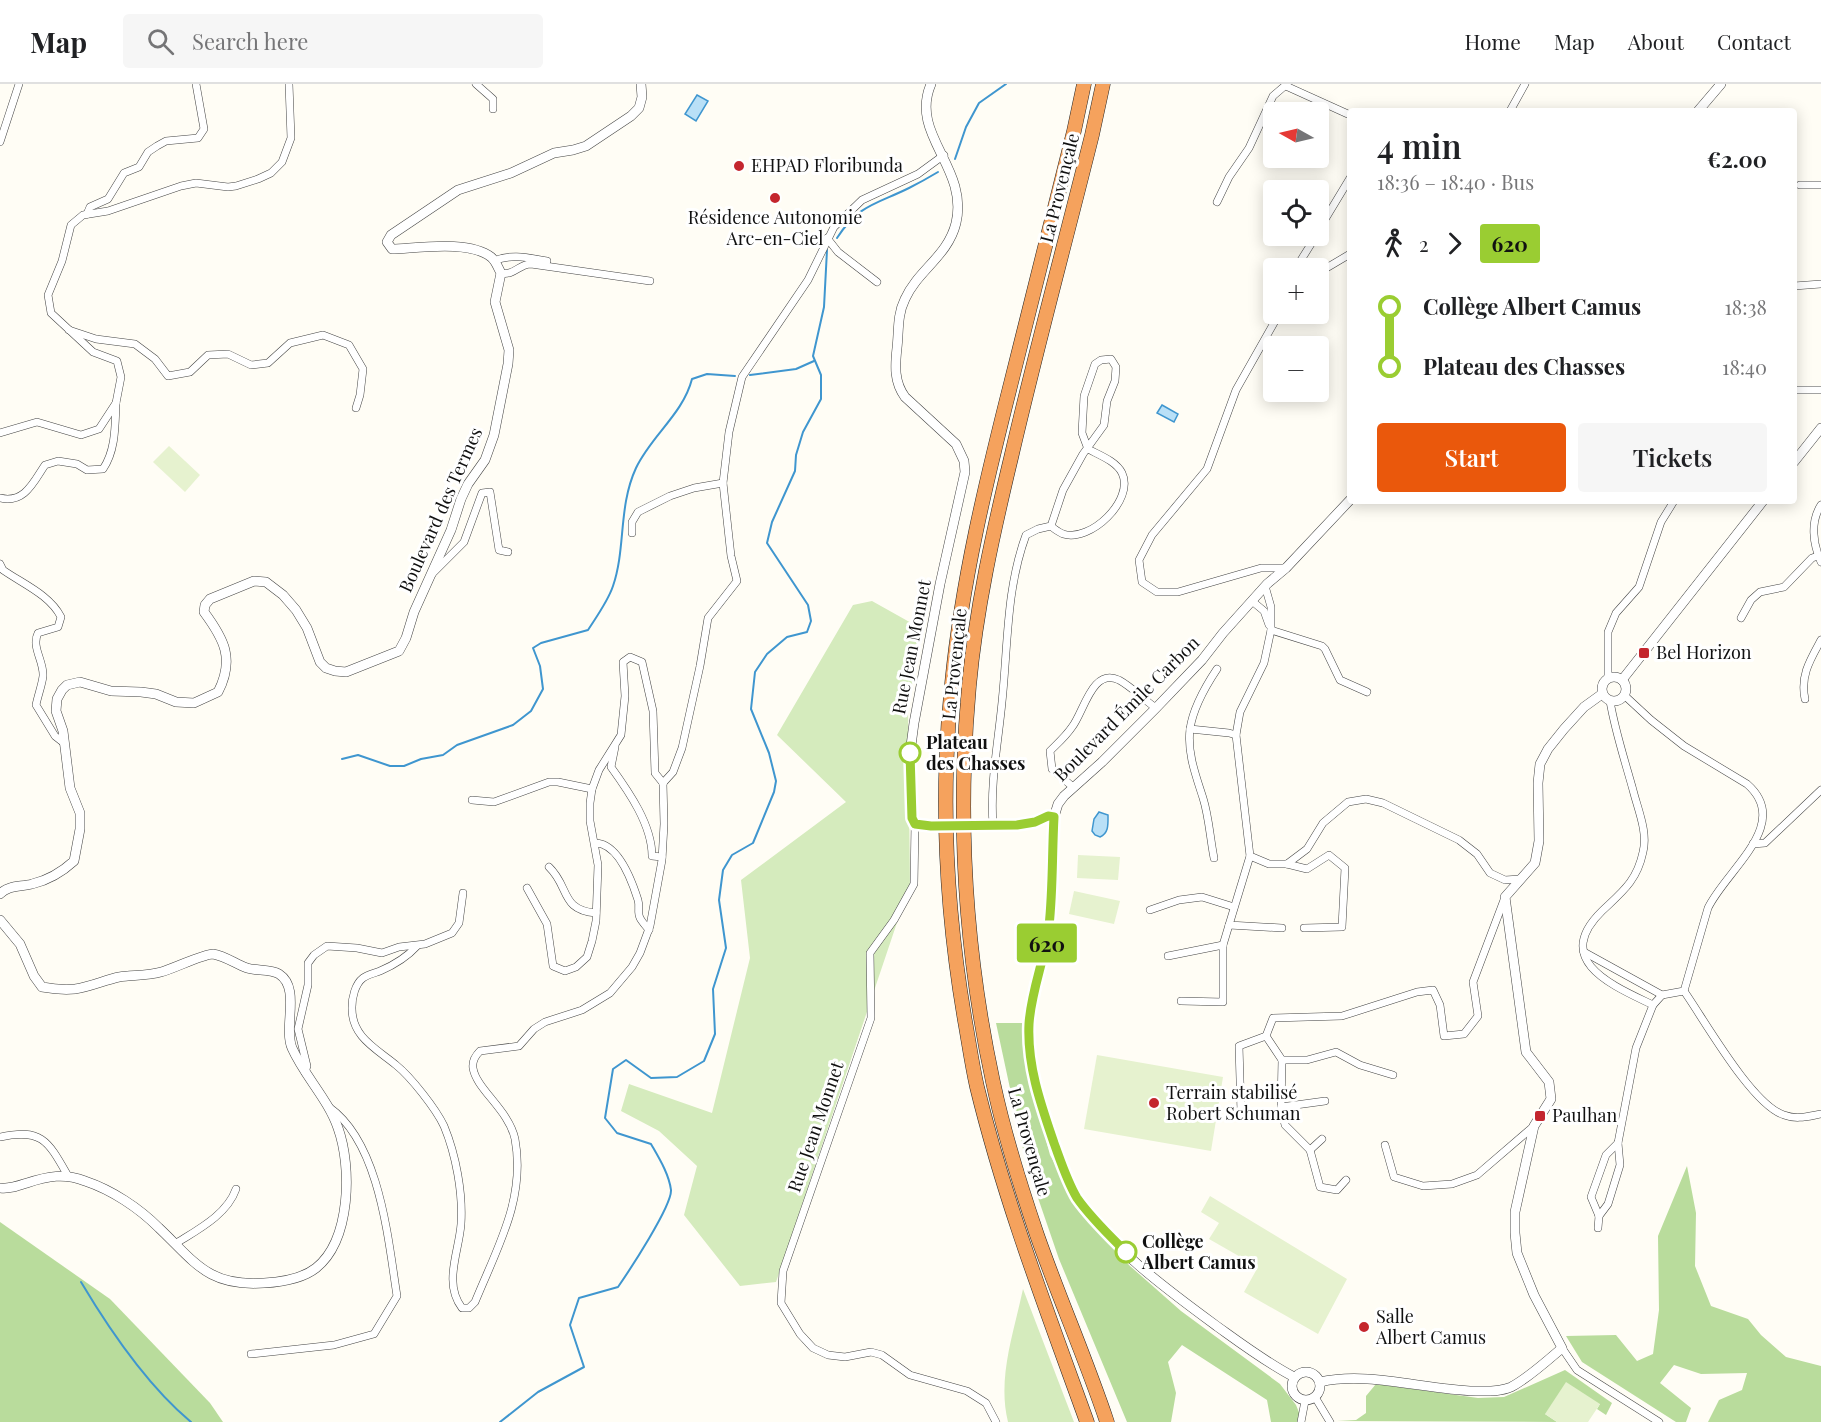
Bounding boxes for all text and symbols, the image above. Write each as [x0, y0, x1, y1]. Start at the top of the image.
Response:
search box [123, 14, 543, 68]
text: Map [30, 23, 87, 60]
icon: search [144, 25, 177, 58]
text: Search here [192, 26, 308, 56]
text: Home [1465, 27, 1521, 55]
text: Map [1554, 27, 1595, 55]
text: About [1628, 27, 1684, 55]
text: Contact [1717, 27, 1791, 55]
north arrow [1263, 102, 1329, 168]
map controls [1263, 102, 1329, 402]
text: 4 min [1377, 123, 1462, 167]
street label: La Provençale [1034, 131, 1084, 245]
text: €2.00 [1707, 144, 1767, 174]
place label: EHPAD Floribunda [751, 153, 903, 177]
marker: EHPAD Floribunda [732, 159, 746, 173]
text: 18:36 – 18:40 · Bus [1377, 168, 1534, 195]
button: locate [1263, 180, 1329, 246]
marker: Résidence Autonomie Arc-en-Ciel [768, 191, 782, 205]
place label: Résidence Autonomie Arc-en-Ciel [688, 205, 862, 250]
icon: walk [1377, 227, 1410, 260]
icon: forward [1438, 227, 1471, 260]
text: 620 [1492, 229, 1528, 257]
text: 2 [1419, 230, 1429, 257]
button: + [1263, 258, 1329, 324]
text: Collège Albert Camus [1423, 291, 1641, 321]
text: 18:38 [1724, 293, 1767, 320]
button: − [1263, 336, 1329, 402]
text: Plateau des Chasses [1423, 351, 1625, 381]
text: 18:40 [1722, 353, 1767, 380]
street label: Boulevard des Termes [393, 423, 487, 596]
button: Start [1377, 423, 1566, 492]
button: Tickets [1578, 423, 1767, 492]
street label: Rue Jean Monnet [886, 577, 936, 716]
street label: La Provençale [936, 607, 972, 721]
street label: Boulevard Émile Carbon [1048, 630, 1204, 786]
place label: Bel Horizon [1656, 640, 1752, 664]
marker: Bel Horizon [1637, 646, 1651, 660]
place label: Plateau des Chasses [926, 730, 1025, 775]
marker: Plateau des Chasses [899, 742, 921, 764]
line badge: 620 [1012, 924, 1082, 962]
text: 620 [1029, 929, 1065, 957]
street label: Rue Jean Monnet [781, 1058, 849, 1195]
place label: Terrain stabilisé Robert Schuman [1166, 1080, 1301, 1125]
street label: La Provençale [1003, 1085, 1057, 1199]
marker: Terrain stabilisé Robert Schuman [1147, 1096, 1161, 1110]
place label: Paulhan [1552, 1103, 1618, 1127]
marker: Paulhan [1533, 1109, 1547, 1123]
place label: Collège Albert Camus [1141, 1229, 1255, 1274]
marker: Collège Albert Camus [1115, 1241, 1137, 1263]
place label: Salle Albert Camus [1375, 1304, 1486, 1349]
marker: Salle Albert Camus [1357, 1320, 1371, 1334]

